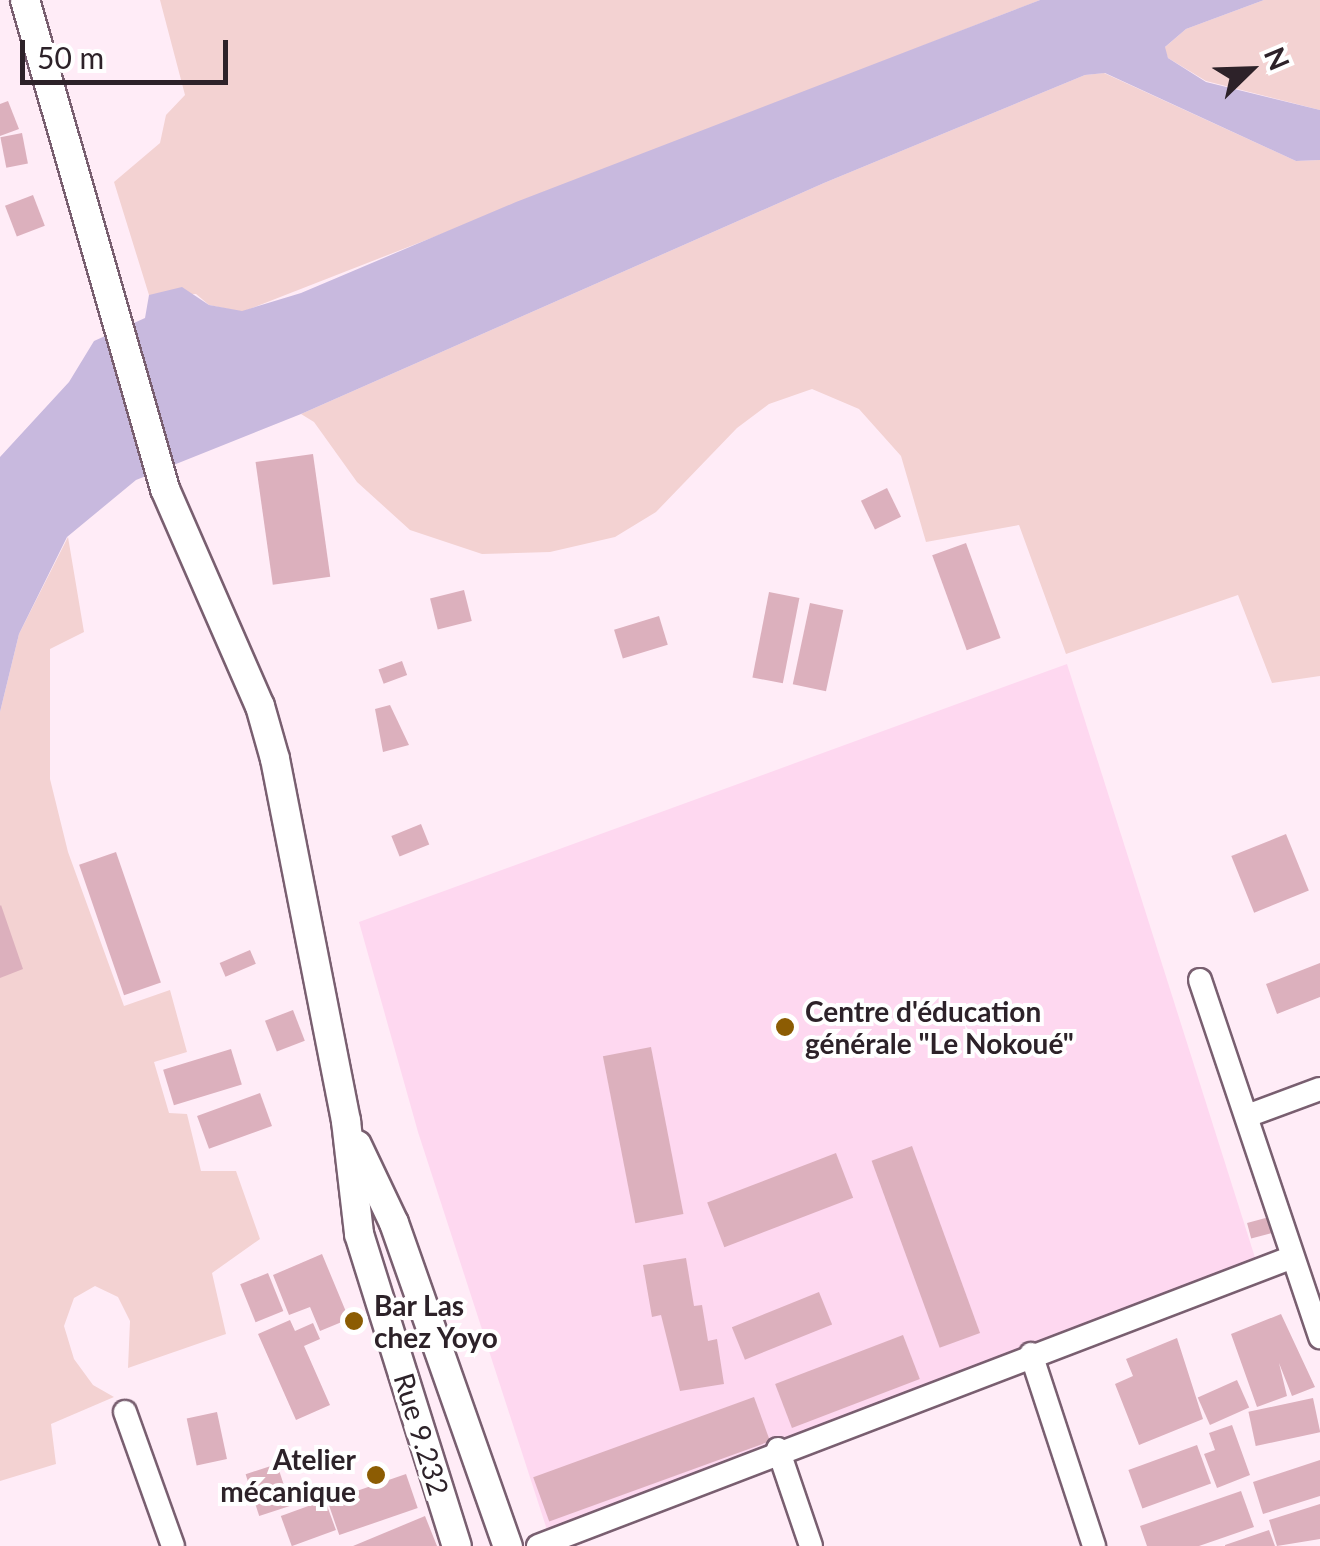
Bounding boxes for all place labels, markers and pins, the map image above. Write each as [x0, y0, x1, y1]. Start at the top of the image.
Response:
place label: Centre d'éducation générale "Le Nokoué" [805, 994, 1074, 1060]
marker: Centre d'éducation générale "Le Nokoué" [774, 1016, 796, 1038]
place label: Bar Las chez Yoyo [374, 1288, 499, 1354]
marker: Bar Las chez Yoyo [343, 1310, 365, 1332]
place label: Atelier mécanique [220, 1442, 356, 1508]
marker: Atelier mécanique [365, 1464, 387, 1486]

